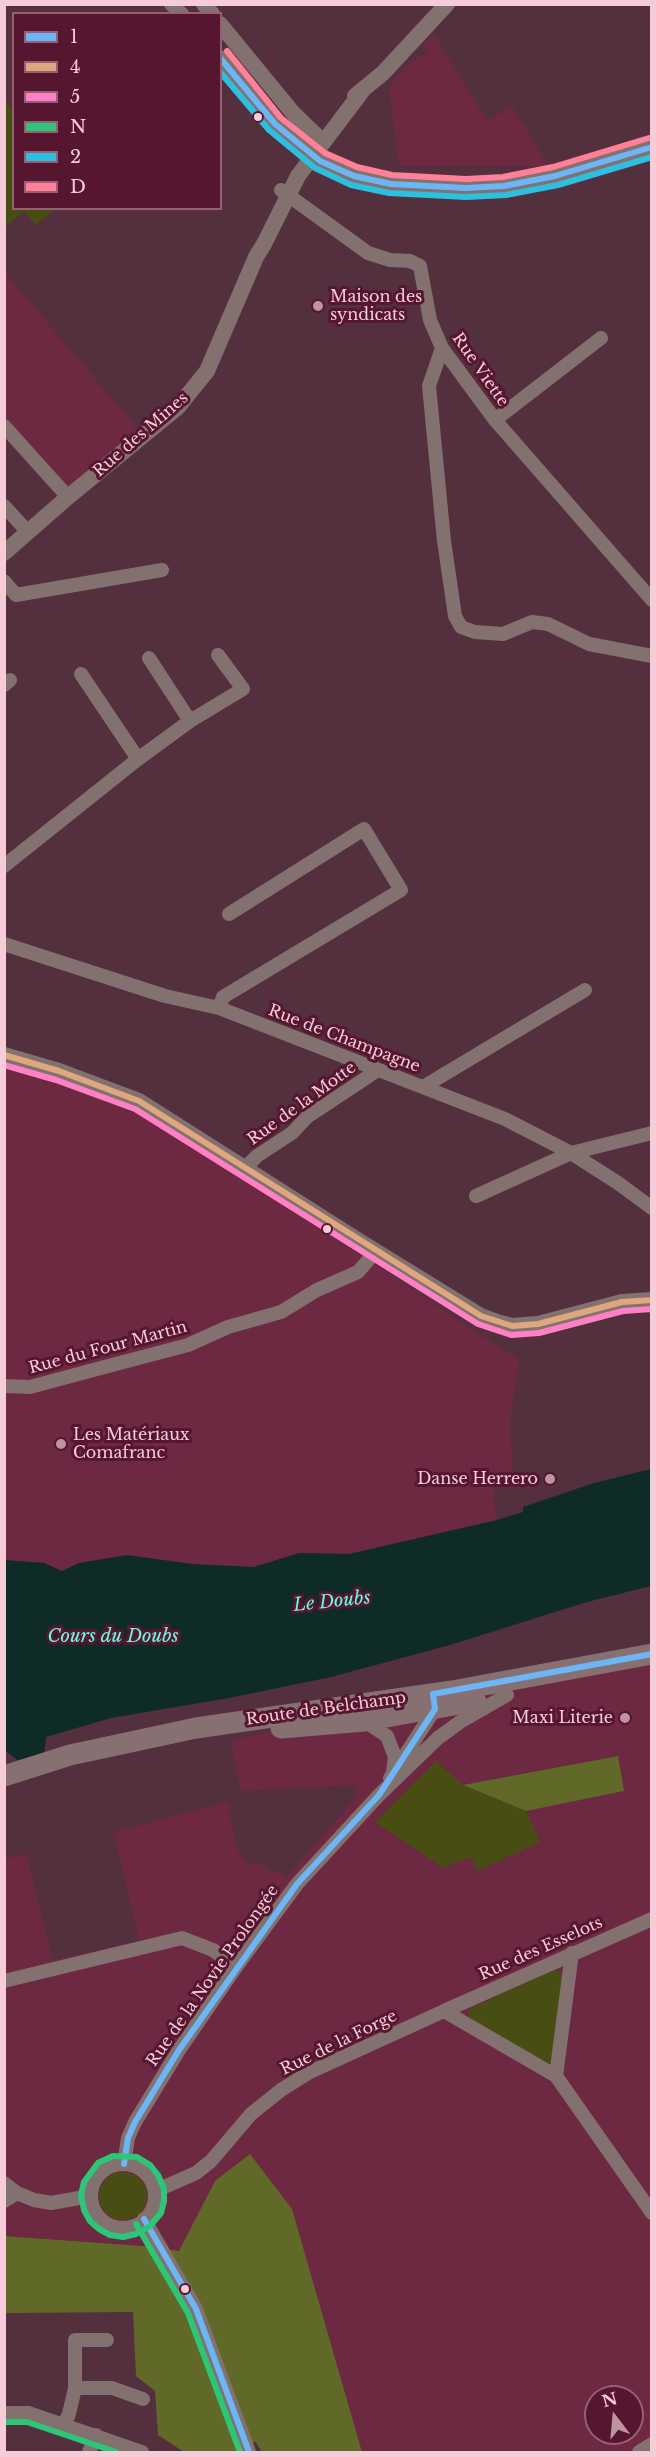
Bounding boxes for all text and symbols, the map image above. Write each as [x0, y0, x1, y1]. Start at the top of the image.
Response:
legend [12, 12, 222, 210]
text: 1 [70, 26, 78, 48]
text: 4 [70, 56, 81, 78]
text: 5 [70, 86, 80, 108]
unlabelled marker [252, 111, 264, 123]
text: N [70, 116, 86, 138]
text: 2 [70, 146, 81, 168]
text: D [70, 176, 86, 198]
place label: Maison des syndicats [330, 287, 422, 325]
marker: Maison des syndicats [311, 299, 325, 313]
street label: Rue Viette [448, 330, 512, 410]
street label: Rue des Mines [90, 389, 192, 481]
street label: Rue de Champagne [265, 1001, 423, 1077]
street label: Rue de la Motte [244, 1058, 360, 1150]
unlabelled marker [321, 1223, 333, 1235]
street label: Rue du Four Martin [27, 1318, 189, 1378]
place label: Les Matériaux Comafranc [73, 1425, 190, 1463]
marker: Les Matériaux Comafranc [54, 1437, 68, 1451]
place label: Danse Herrero [417, 1469, 538, 1489]
marker: Danse Herrero [543, 1472, 557, 1486]
water label: Le Doubs [292, 1587, 372, 1617]
water label: Cours du Doubs [47, 1626, 179, 1648]
street label: Route de Belchamp [245, 1688, 407, 1730]
place label: Maxi Literie [512, 1708, 613, 1728]
marker: Maxi Literie [618, 1711, 632, 1725]
street label: Rue de la Novie Prolongée [143, 1882, 283, 2070]
street label: Rue des Esselots [476, 1913, 606, 1985]
street label: Rue de la Forge [278, 2007, 400, 2079]
unlabelled marker [179, 2283, 191, 2295]
north arrow [584, 2385, 644, 2445]
text: N [600, 2388, 620, 2411]

